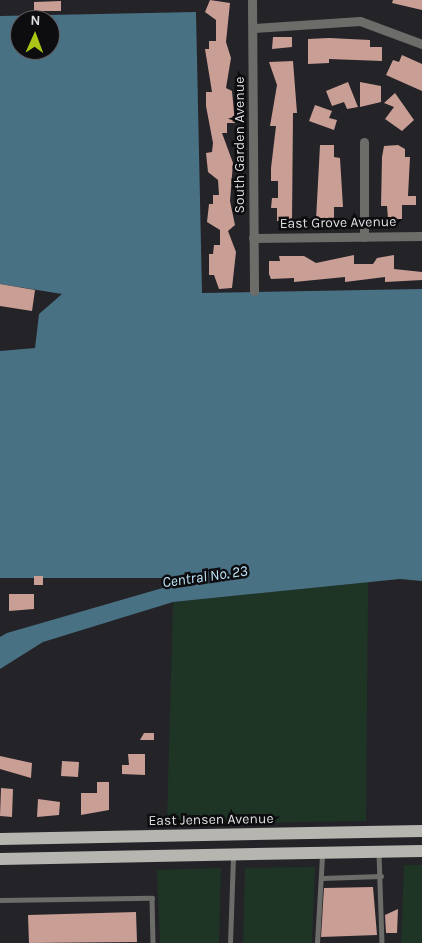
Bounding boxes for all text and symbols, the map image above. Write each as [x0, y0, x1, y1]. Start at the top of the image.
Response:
north arrow [10, 10, 60, 60]
text: N [30, 12, 41, 29]
street label: South Garden Avenue [232, 77, 248, 213]
street label: East Grove Avenue [279, 214, 397, 232]
water label: Central No. 23 [161, 562, 249, 592]
street label: East Jensen Avenue [148, 811, 274, 829]

